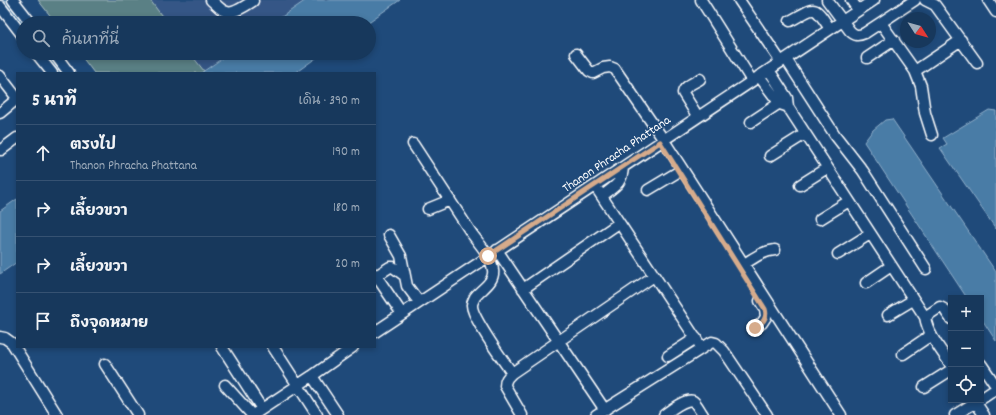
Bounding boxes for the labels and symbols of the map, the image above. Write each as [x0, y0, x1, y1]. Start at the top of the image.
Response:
north arrow [900, 12, 936, 48]
street label: Thanon Phracha Phattana [559, 111, 676, 198]
route start [479, 247, 497, 265]
route end [746, 319, 764, 337]

